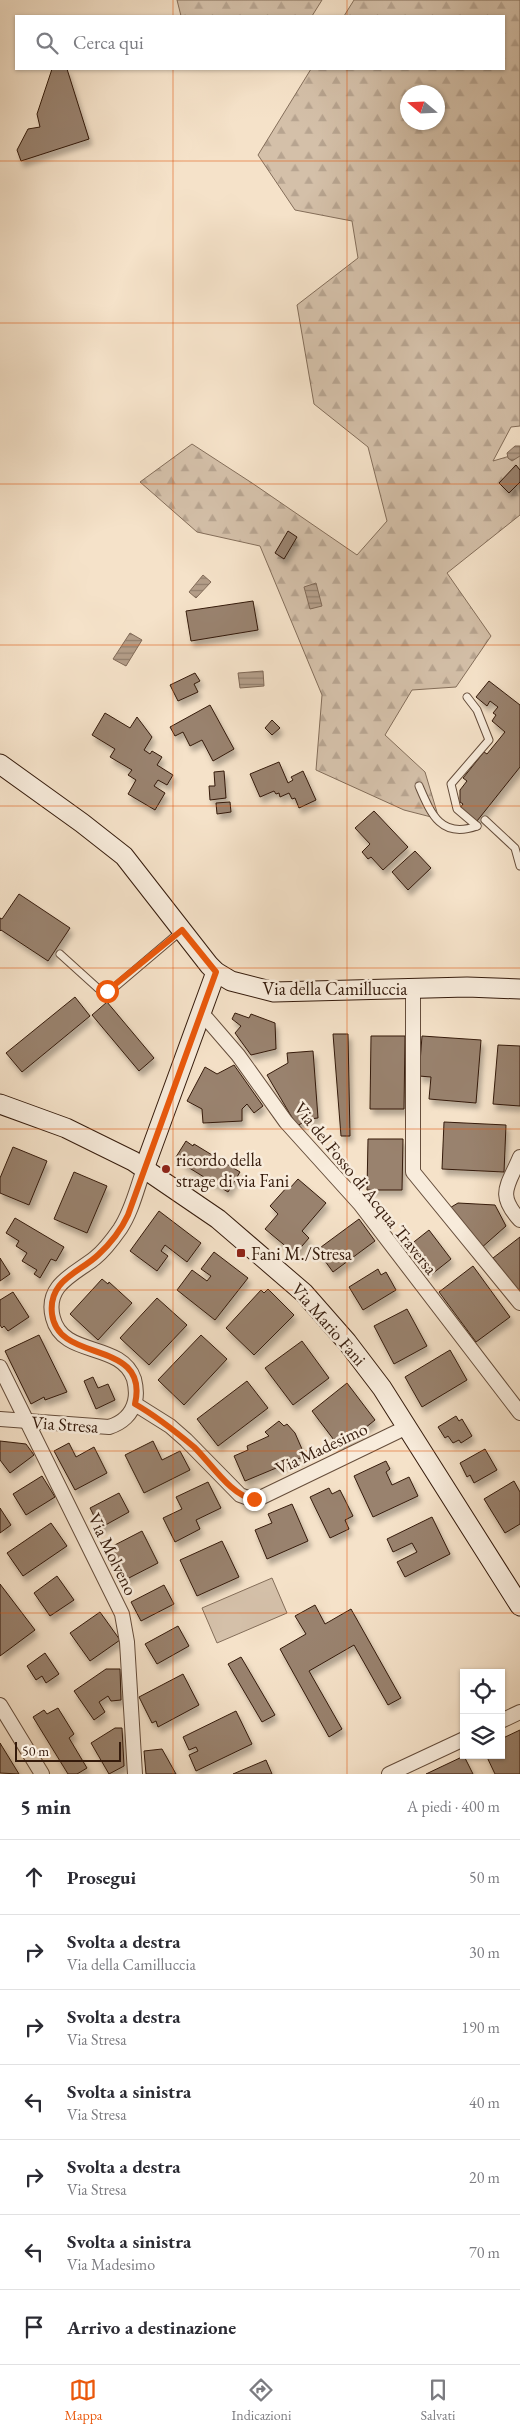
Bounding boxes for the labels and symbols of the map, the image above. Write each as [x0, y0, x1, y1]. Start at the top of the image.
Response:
north arrow [400, 85, 445, 130]
street label: Via della Camilluccia [263, 977, 408, 1000]
route start [96, 980, 119, 1003]
street label: Via del Fosso di Acqua Traversa [289, 1097, 443, 1280]
place label: ricordo della strage di via Fani [176, 1148, 290, 1192]
marker: ricordo della strage di via Fani [160, 1163, 172, 1175]
place label: Fani M./Stresa [251, 1242, 353, 1265]
marker: Fani M./Stresa [235, 1247, 247, 1259]
street label: Via Mario Fani [287, 1278, 372, 1371]
street label: Via Stresa [31, 1410, 100, 1438]
street label: Via Madesimo [271, 1417, 371, 1479]
route end [243, 1488, 266, 1511]
street label: Via Molveno [83, 1509, 143, 1599]
scale bar [15, 1739, 121, 1762]

